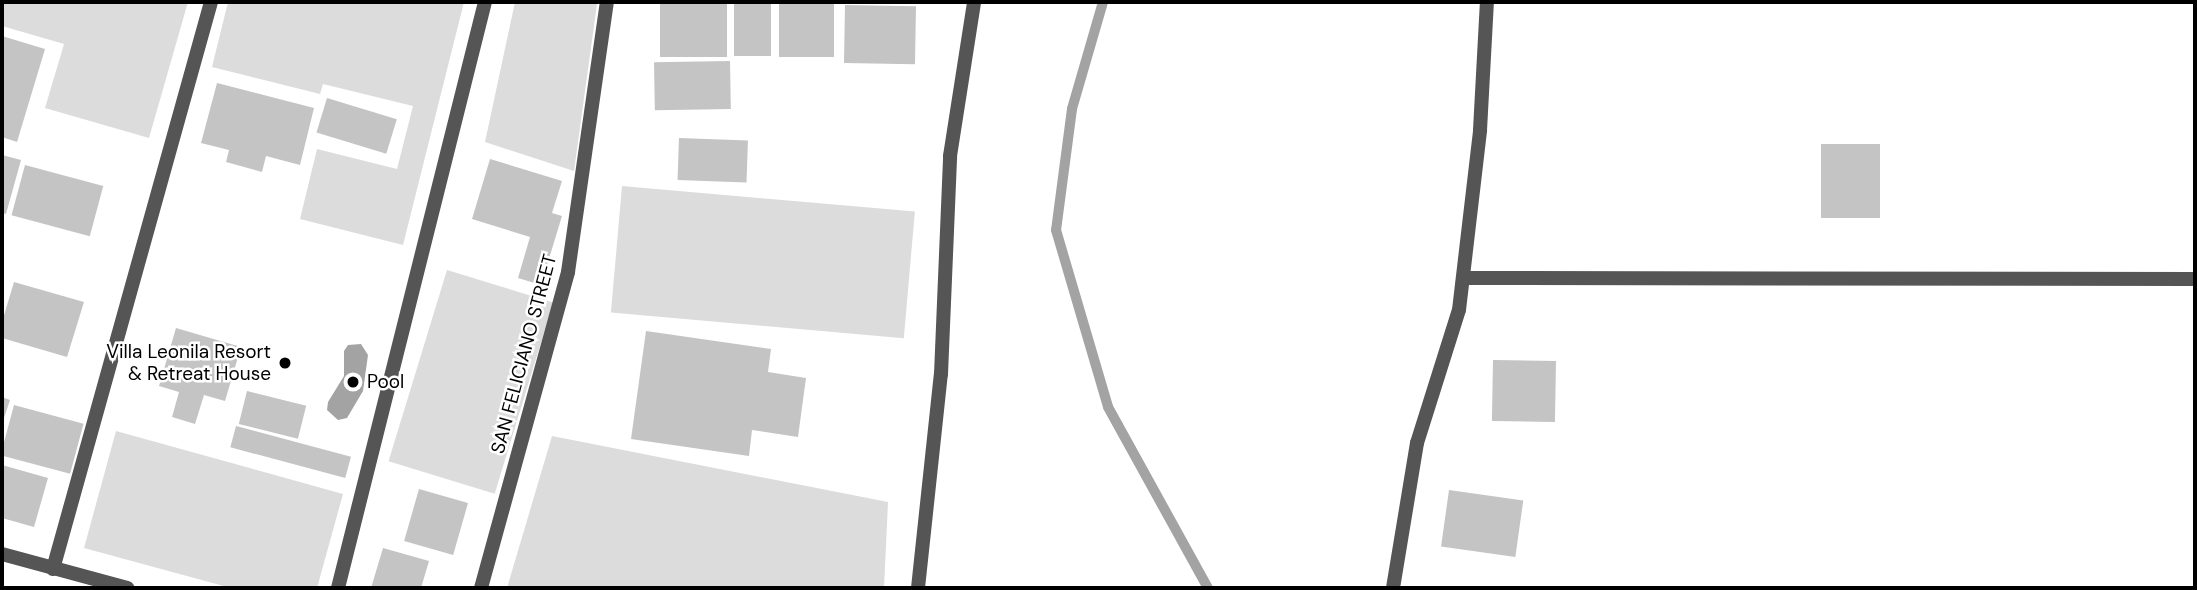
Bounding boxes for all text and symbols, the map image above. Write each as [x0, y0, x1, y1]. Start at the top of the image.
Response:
street label: SAN FELICIANO STREET [486, 252, 562, 456]
place label: Villa Leonila Resort & Retreat House [106, 341, 271, 385]
marker: Villa Leonila Resort & Retreat House [277, 355, 293, 371]
place label: Pool [367, 371, 404, 393]
marker: Pool [345, 374, 361, 390]

